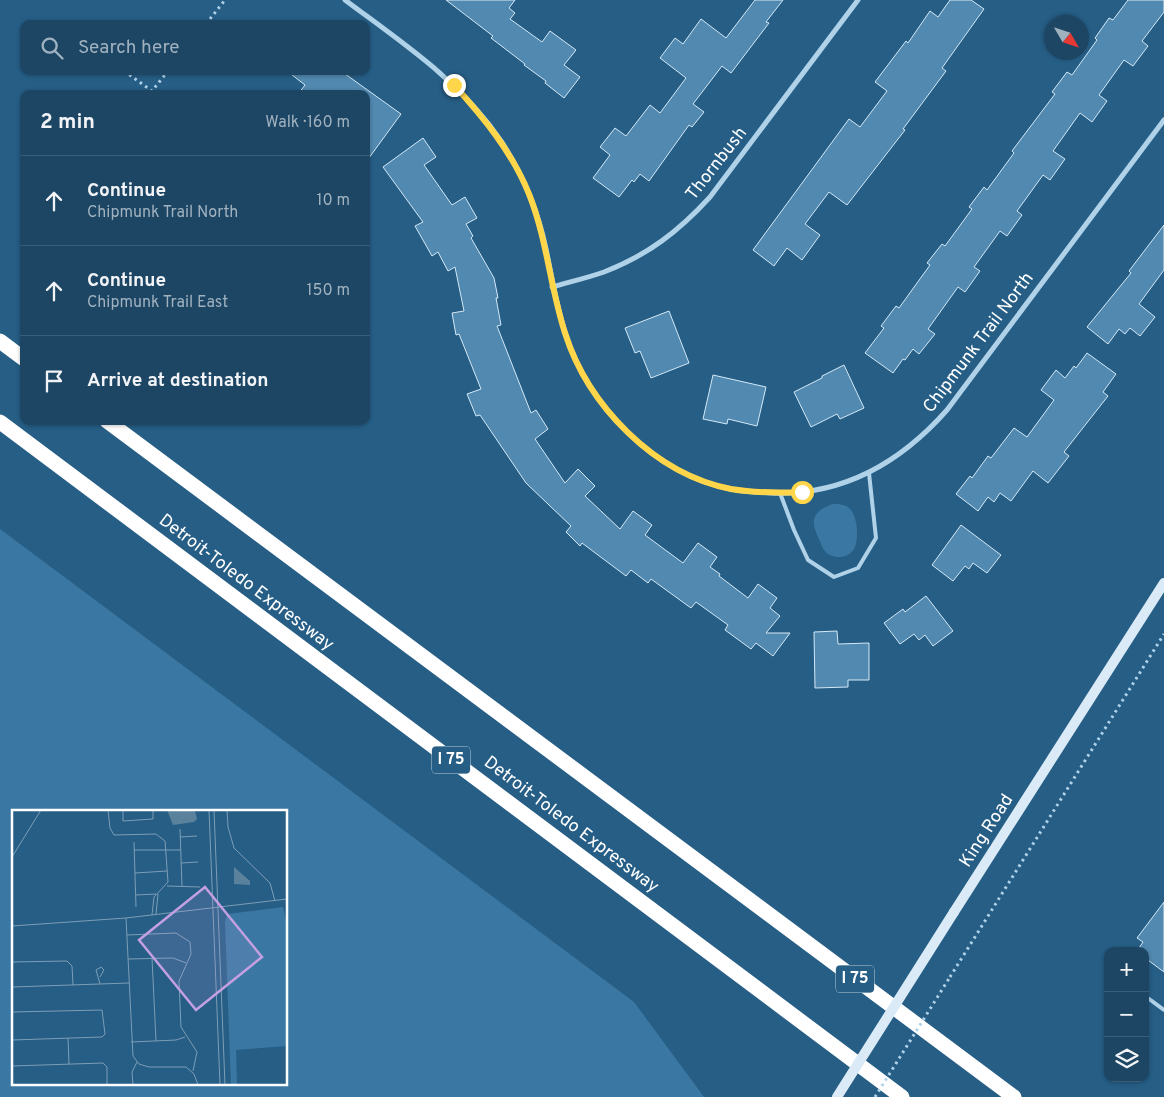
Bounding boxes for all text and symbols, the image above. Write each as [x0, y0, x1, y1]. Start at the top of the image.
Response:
north arrow [1044, 15, 1089, 60]
search box [20, 20, 370, 75]
icon: search [38, 34, 66, 62]
text: Search here [78, 36, 180, 60]
route end [443, 74, 466, 97]
text: 2 min [40, 109, 95, 136]
text: Walk · 160 m [265, 113, 350, 133]
street label: Thornbush [681, 123, 753, 205]
text: Continue [87, 179, 166, 203]
icon: ahead [40, 187, 68, 215]
text: 10 m [316, 191, 350, 211]
text: Chipmunk Trail North [87, 203, 238, 223]
street label: Chipmunk Trail North [919, 268, 1039, 418]
text: Continue [87, 269, 166, 293]
icon: ahead [40, 277, 68, 305]
text: 150 m [307, 281, 350, 301]
text: Chipmunk Trail East [87, 293, 228, 313]
icon: arrive [40, 367, 68, 395]
text: Arrive at destination [87, 369, 268, 393]
route start [791, 481, 814, 504]
street label: Detroit-Toledo Expressway [154, 509, 338, 657]
road number: I 75 [432, 746, 470, 774]
street label: Detroit-Toledo Expressway [479, 751, 663, 899]
street label: King Road [955, 790, 1019, 872]
inset map [12, 810, 288, 1084]
map controls [1104, 947, 1149, 1082]
button: + [1104, 947, 1149, 992]
road number: I 75 [836, 966, 874, 992]
button: − [1104, 992, 1149, 1037]
button: layers [1104, 1037, 1149, 1082]

